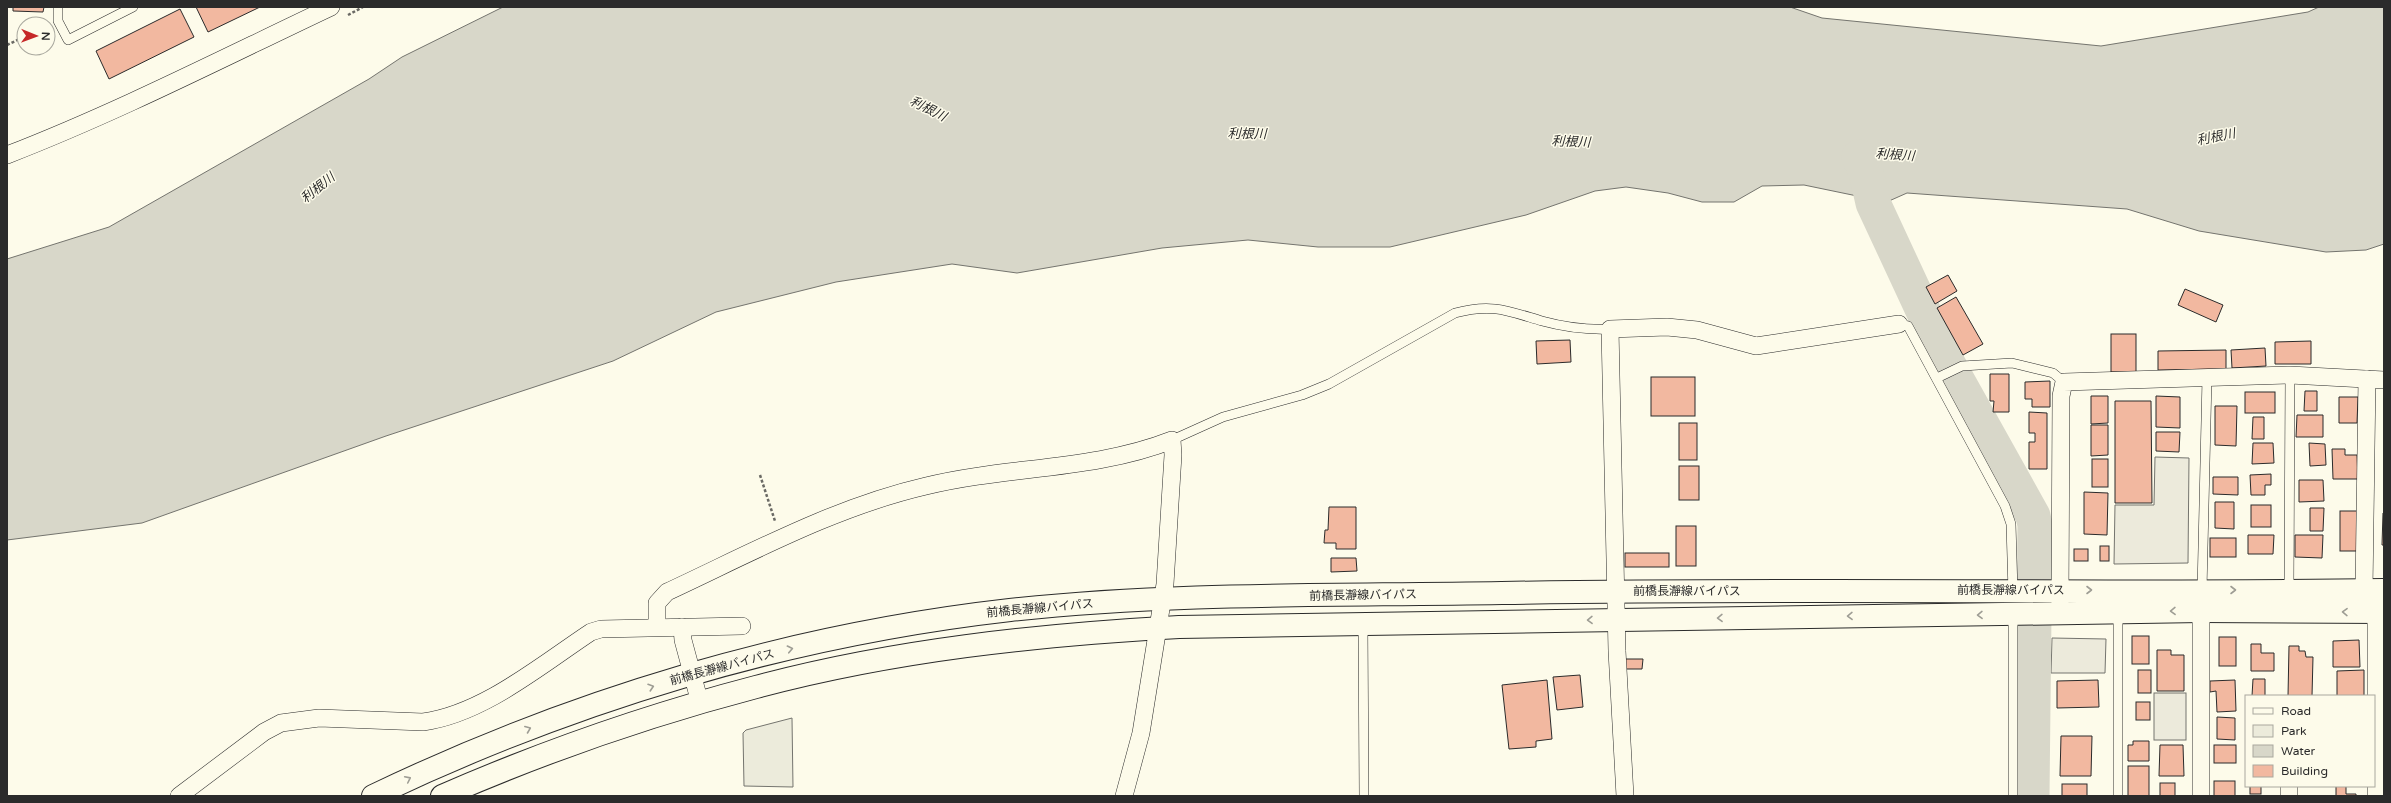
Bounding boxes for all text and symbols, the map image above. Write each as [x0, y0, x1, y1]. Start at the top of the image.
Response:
north arrow [16, 16, 56, 56]
text: N [39, 32, 52, 41]
water label: 利根川 [907, 93, 951, 126]
water label: 利根川 [2195, 125, 2239, 149]
water label: 利根川 [1227, 126, 1269, 142]
water label: 利根川 [1551, 133, 1593, 151]
water label: 利根川 [1875, 146, 1917, 164]
water label: 利根川 [298, 168, 340, 206]
street label: 前橋長瀞線バイパス [1957, 583, 2065, 597]
street label: 前橋長瀞線バイパス [1633, 584, 1741, 598]
one-way arrow [2086, 586, 2092, 594]
one-way arrow [2230, 586, 2236, 594]
street label: 前橋長瀞線バイパス [1309, 587, 1417, 603]
street label: 前橋長瀞線バイパス [986, 596, 1094, 620]
one-way arrow [2170, 607, 2176, 615]
one-way arrow [2342, 608, 2348, 616]
one-way arrow [1977, 610, 1983, 619]
one-way arrow [1847, 612, 1853, 621]
one-way arrow [1717, 614, 1723, 622]
one-way arrow [1587, 616, 1593, 624]
one-way arrow [786, 645, 793, 654]
street label: 前橋長瀞線バイパス [668, 646, 776, 688]
one-way arrow [647, 683, 654, 692]
legend [2245, 695, 2375, 787]
text: Road [2281, 704, 2311, 718]
text: Park [2281, 724, 2307, 738]
one-way arrow [523, 726, 531, 734]
text: Water [2281, 744, 2316, 758]
text: Building [2281, 764, 2328, 778]
one-way arrow [404, 776, 411, 784]

